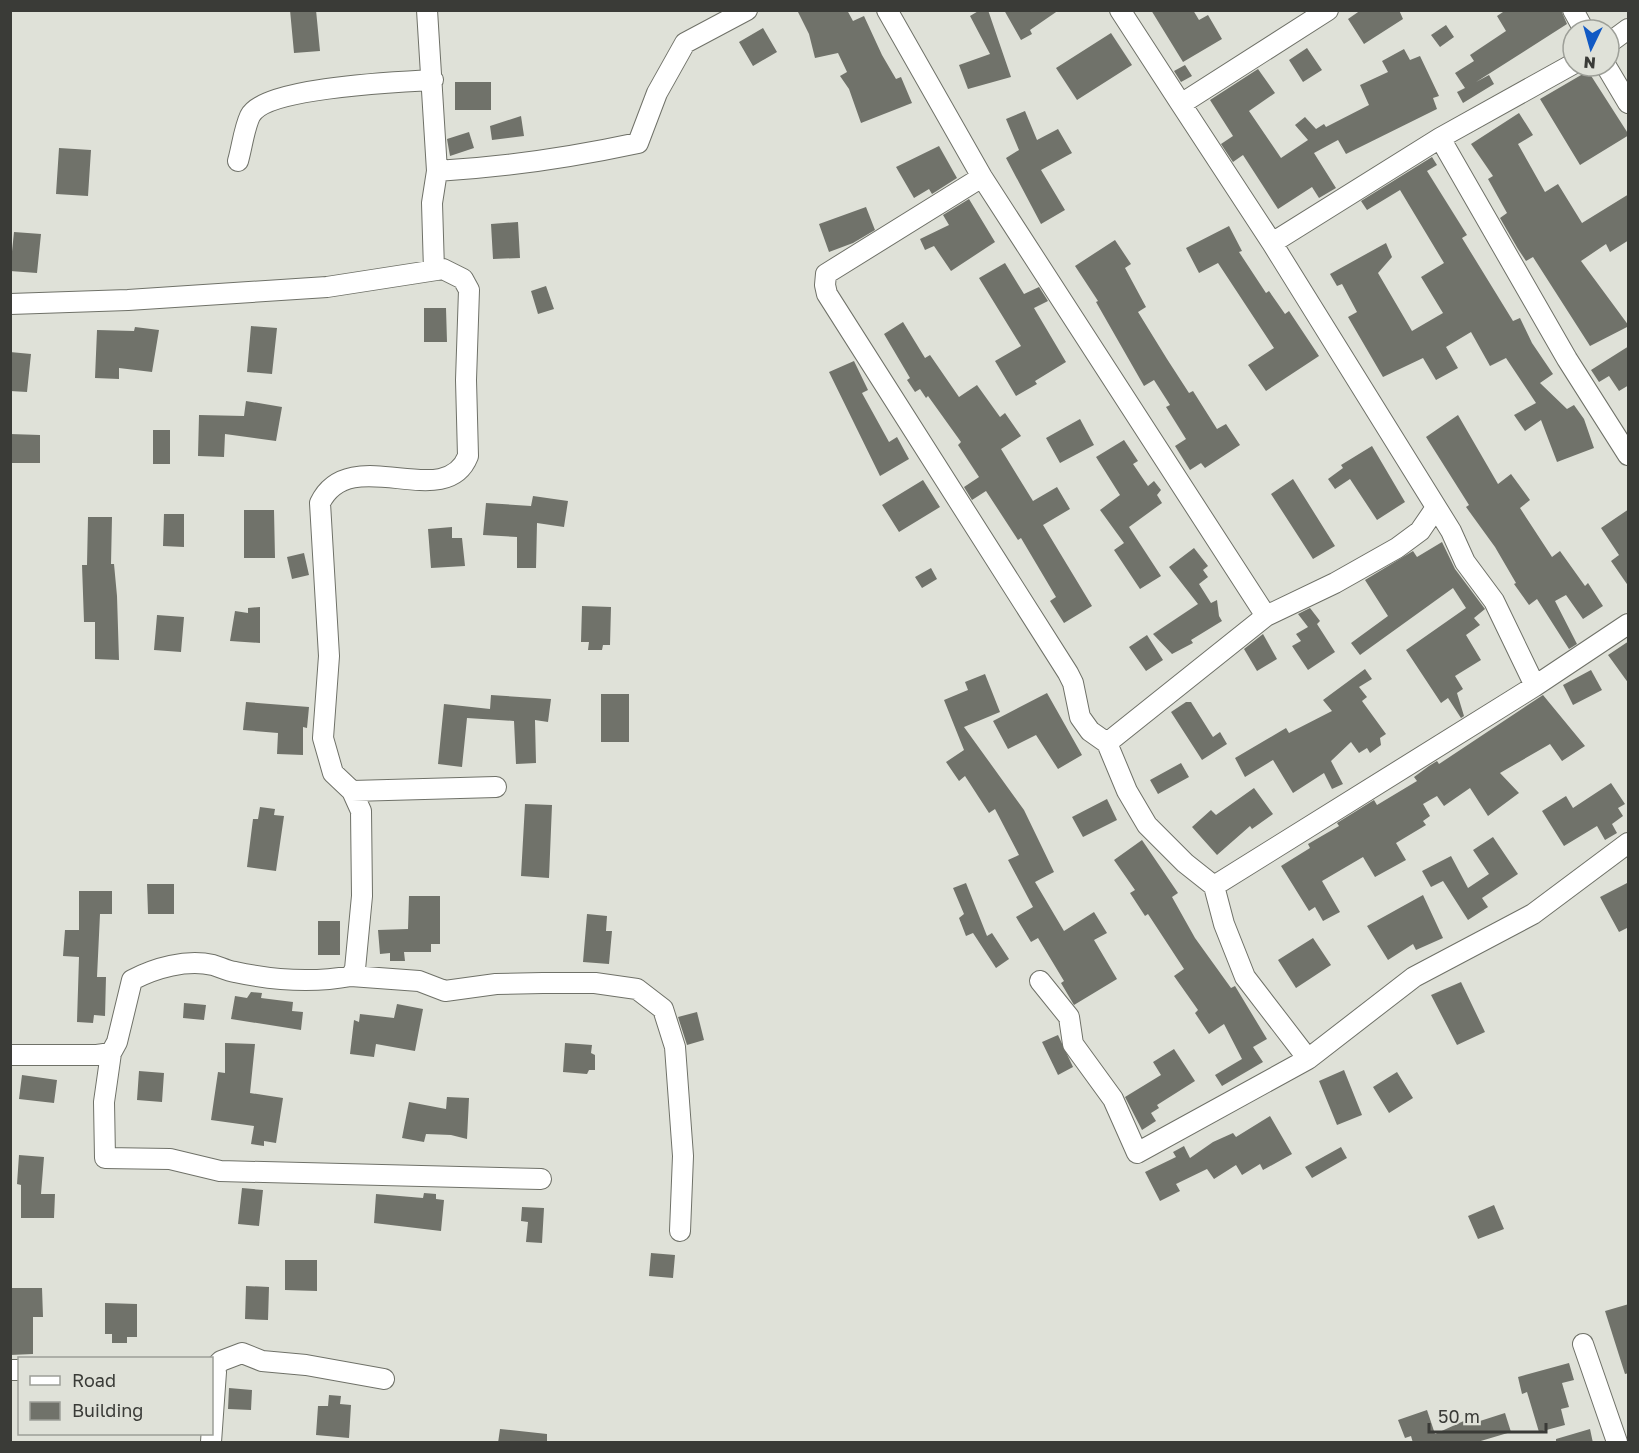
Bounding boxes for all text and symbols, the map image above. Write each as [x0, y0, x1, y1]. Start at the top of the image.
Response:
north arrow [1561, 18, 1621, 78]
text: N [1583, 52, 1597, 73]
legend [18, 1357, 213, 1435]
text: Road [72, 1369, 116, 1391]
scale bar [1429, 1396, 1546, 1434]
text: Building [72, 1399, 143, 1421]
text: 50 m [1438, 1405, 1480, 1427]

